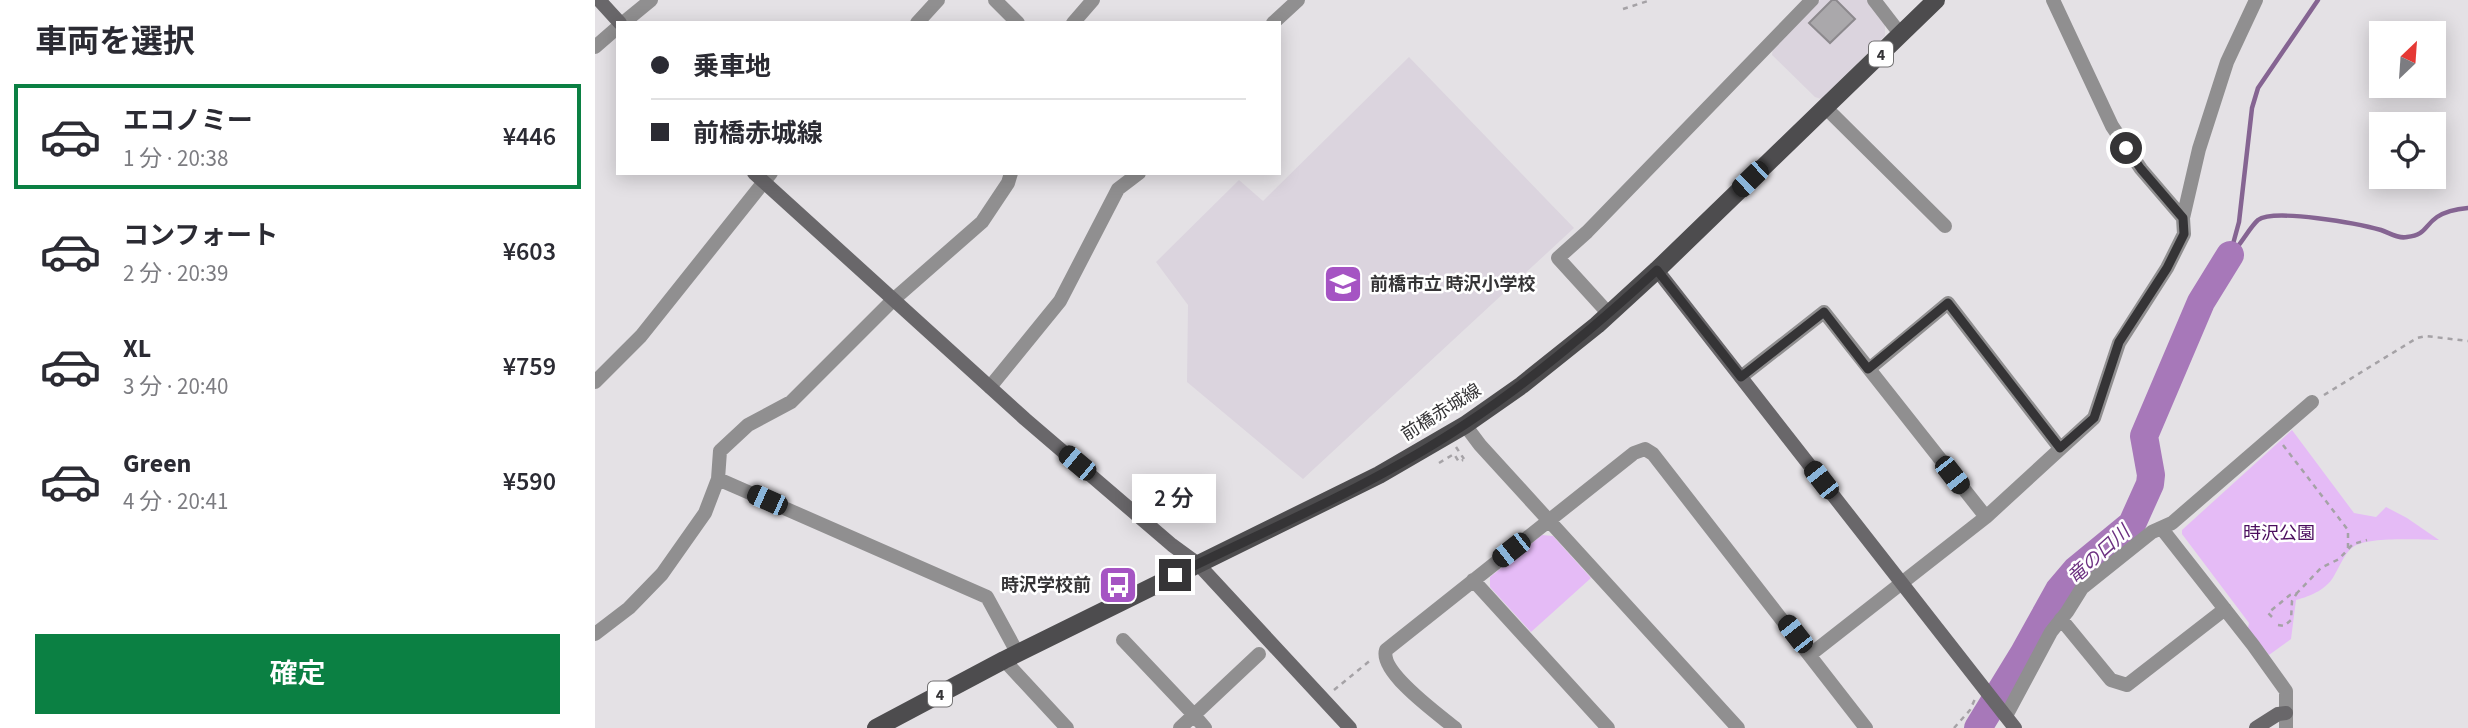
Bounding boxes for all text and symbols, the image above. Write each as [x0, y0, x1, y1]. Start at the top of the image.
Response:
text: 車両を選択 [35, 19, 195, 65]
north arrow [2369, 21, 2447, 98]
map controls [2369, 21, 2446, 189]
road number: 4 [1869, 42, 1893, 66]
text: 乗車地 [693, 48, 771, 85]
text: エコノミー [123, 102, 253, 139]
icon: car [39, 105, 102, 168]
button: locate [2369, 112, 2446, 189]
text: 前橋赤城線 [693, 115, 823, 152]
text: ¥446 [503, 118, 556, 155]
route start [2110, 132, 2142, 164]
text: 1 分 · 20:38 [123, 142, 228, 175]
car [1728, 157, 1773, 201]
text: コンフォート [123, 217, 278, 254]
icon: car [39, 220, 102, 283]
text: ¥603 [503, 233, 556, 270]
text: 2 分 · 20:39 [123, 257, 228, 290]
school or university icon: 前橋市立 時沢小学校 [1322, 263, 1364, 305]
place label: 前橋市立 時沢小学校 [1370, 272, 1536, 297]
text: XL [123, 330, 151, 367]
icon: car [39, 335, 102, 398]
text: ¥759 [503, 348, 556, 385]
text: 3 分 · 20:40 [123, 370, 228, 403]
street label: 前橋赤城線 [1396, 378, 1486, 447]
car [1055, 441, 1100, 485]
text: Green [123, 445, 191, 482]
icon: car [39, 450, 102, 513]
car [1931, 452, 1974, 498]
car [1800, 457, 1843, 503]
text: ¥590 [503, 463, 556, 500]
callout: 2 分 [1133, 474, 1217, 522]
car [744, 482, 791, 518]
text: 2 分 [1154, 482, 1194, 515]
text: 4 分 · 20:41 [123, 485, 228, 518]
water label: 竜の口川 [2062, 518, 2138, 591]
park label: 時沢公園 [2243, 521, 2315, 546]
car [1488, 529, 1535, 571]
route end [1159, 559, 1191, 591]
bus stop icon: 時沢学校前 [1097, 564, 1139, 606]
place label: 時沢学校前 [1001, 573, 1091, 598]
car [1774, 611, 1817, 657]
button: 確定 [35, 634, 560, 714]
road number: 4 [928, 681, 952, 706]

